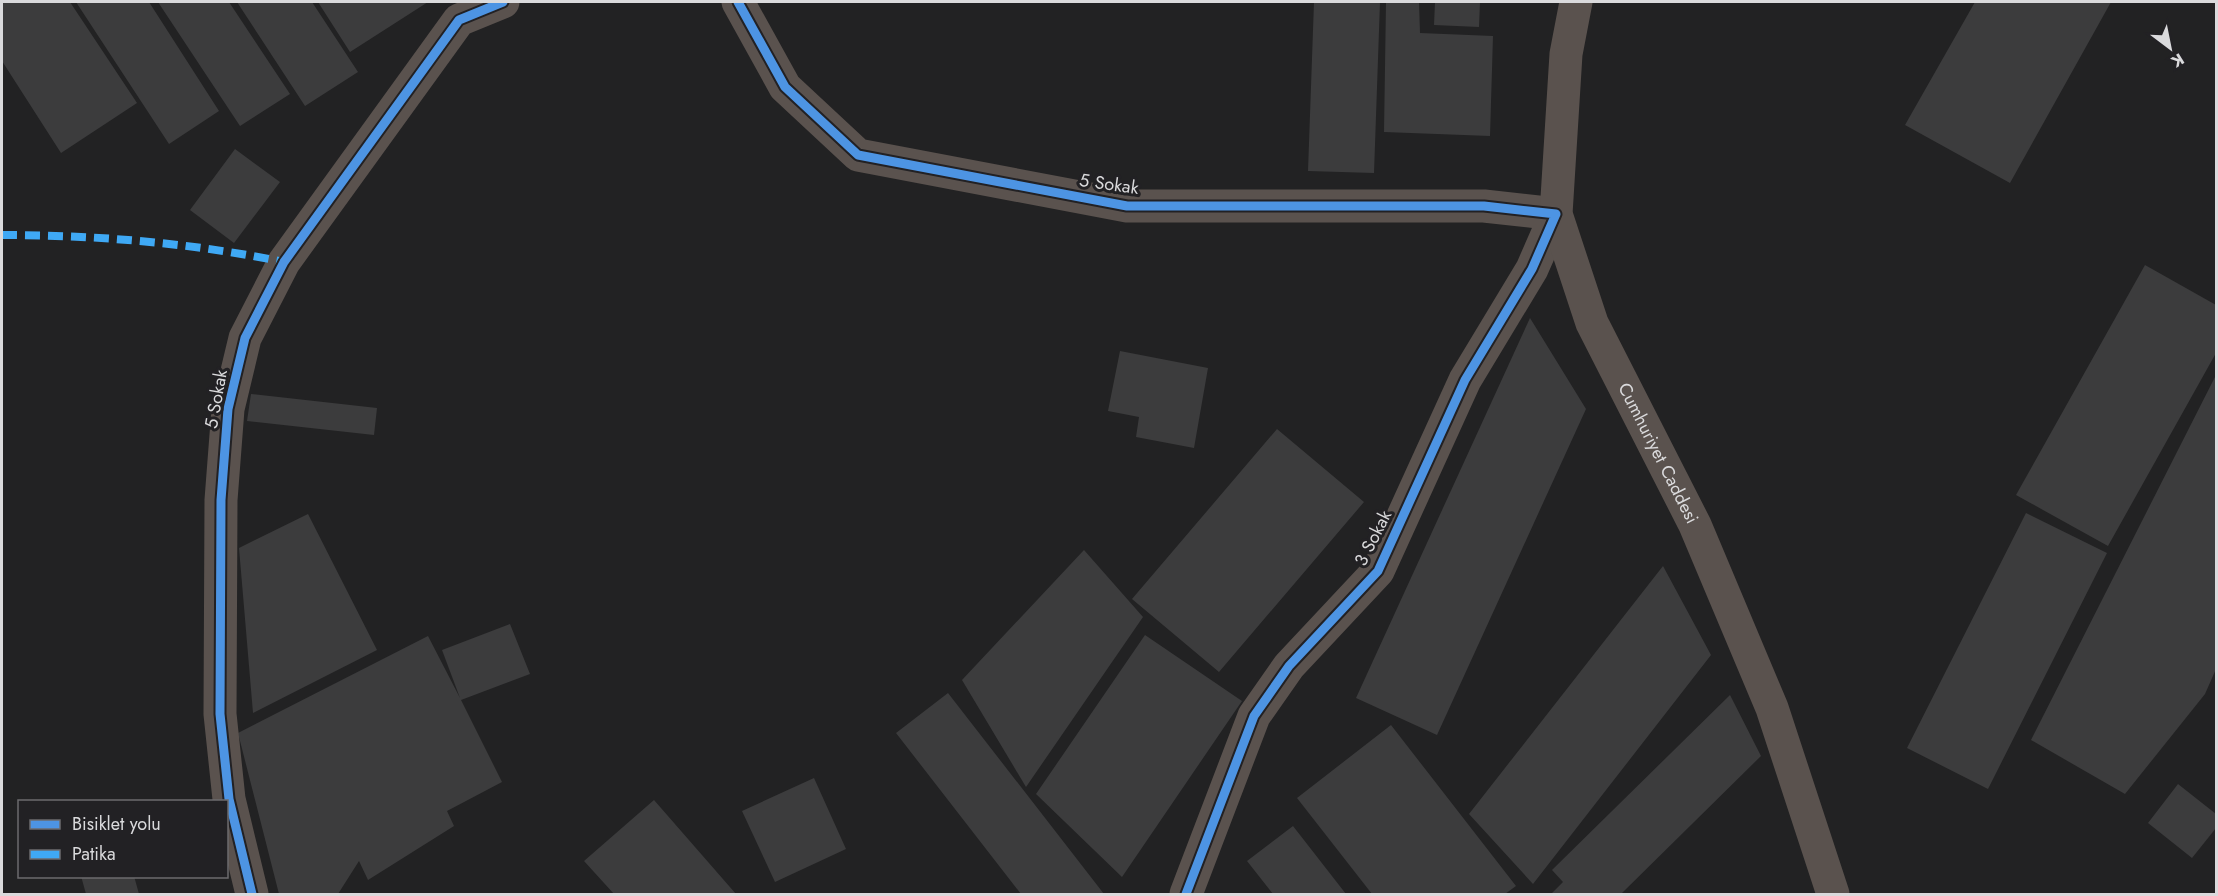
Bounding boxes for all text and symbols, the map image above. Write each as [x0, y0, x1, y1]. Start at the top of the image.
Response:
north arrow [2140, 18, 2200, 78]
text: K [2166, 48, 2189, 73]
street label: 5 Sokak [1078, 167, 1140, 201]
street label: 5 Sokak [198, 367, 234, 431]
street label: Cumhuriyet Caddesi [1611, 378, 1705, 528]
street label: 3 Sokak [1348, 506, 1398, 570]
legend [18, 800, 228, 878]
text: Bisiklet yolu [72, 811, 161, 837]
text: Patika [72, 841, 116, 867]

